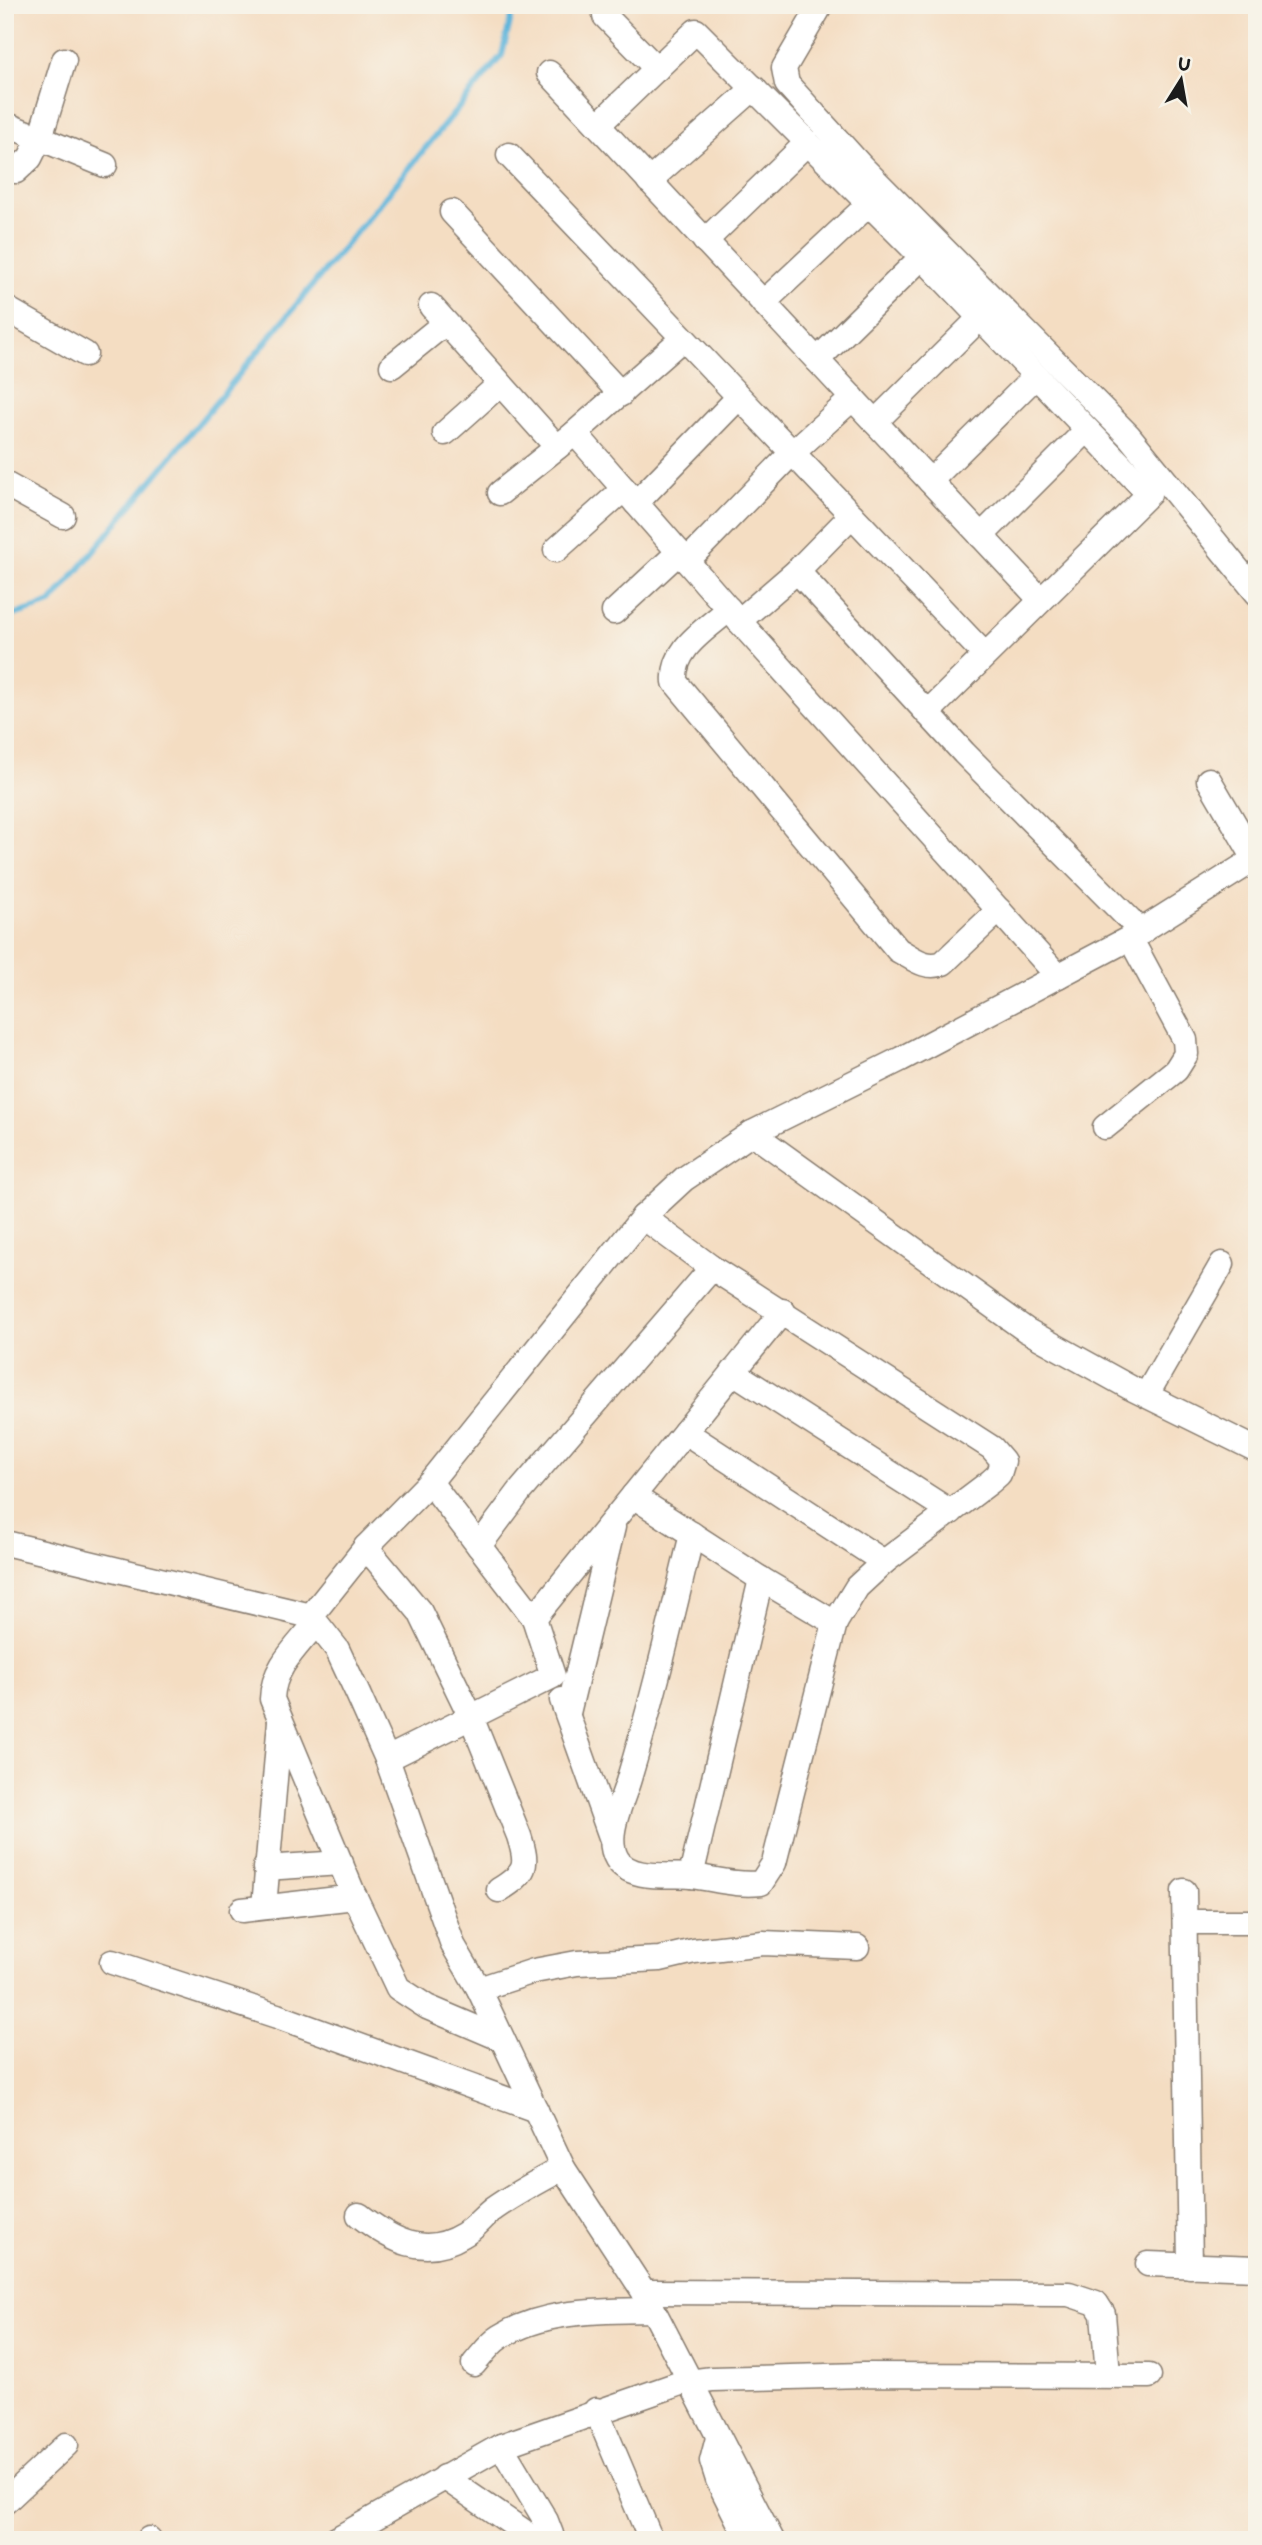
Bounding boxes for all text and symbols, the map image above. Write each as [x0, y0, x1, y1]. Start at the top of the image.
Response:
north arrow [1146, 46, 1216, 116]
text: U [1176, 51, 1193, 76]

